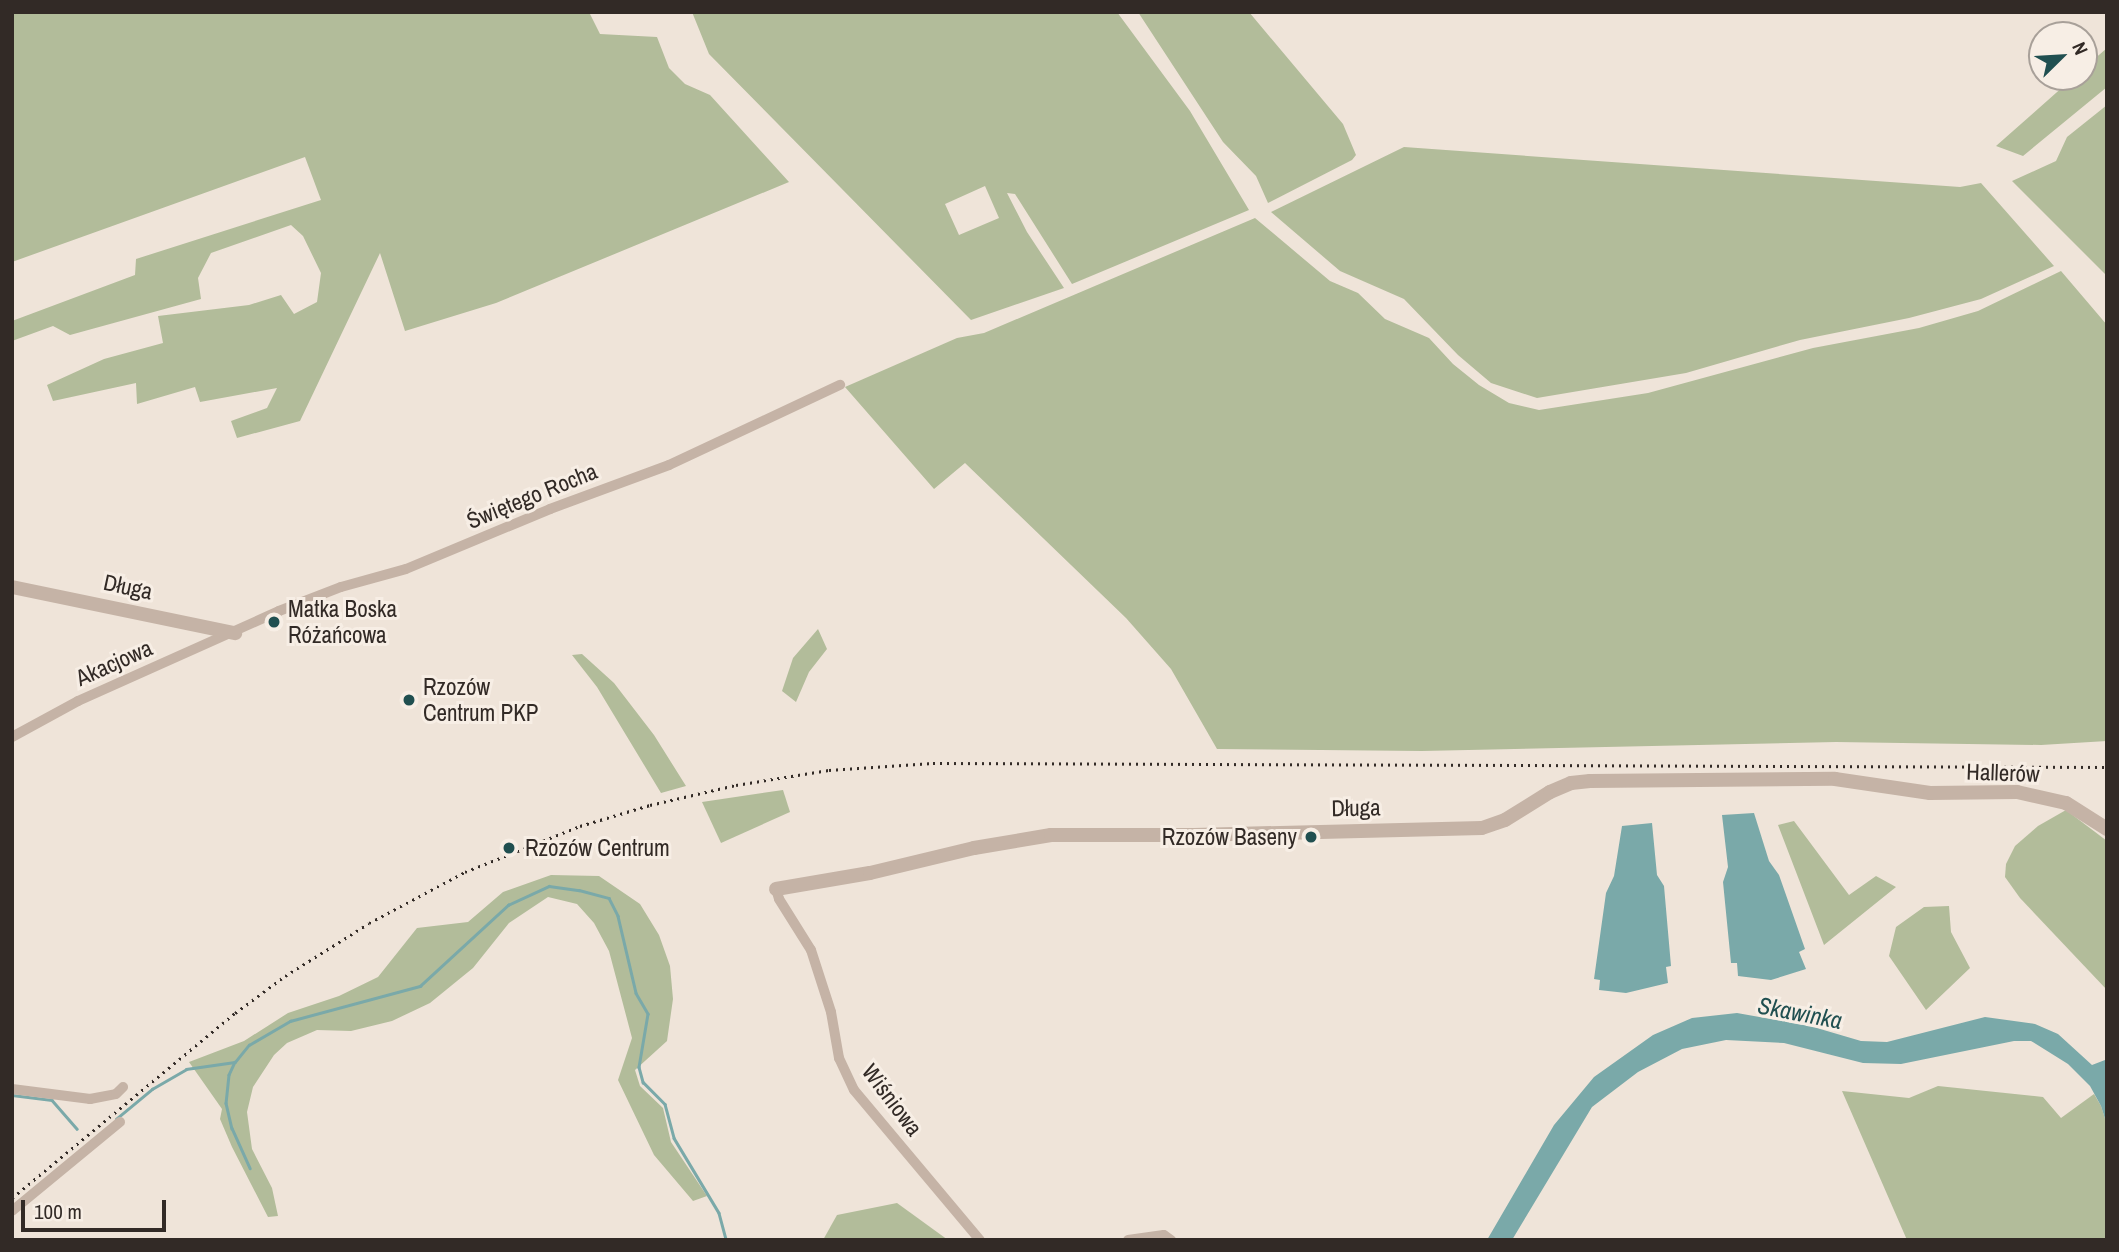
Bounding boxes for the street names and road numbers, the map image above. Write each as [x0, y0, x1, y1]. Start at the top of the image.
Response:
street label: Świętego Rocha [463, 457, 601, 535]
street label: Długa [101, 568, 155, 606]
street label: Akacjowa [72, 634, 156, 692]
street label: Hallerów [1966, 758, 2040, 788]
street label: Długa [1331, 794, 1381, 822]
street label: Wiśniowa [856, 1059, 928, 1141]

